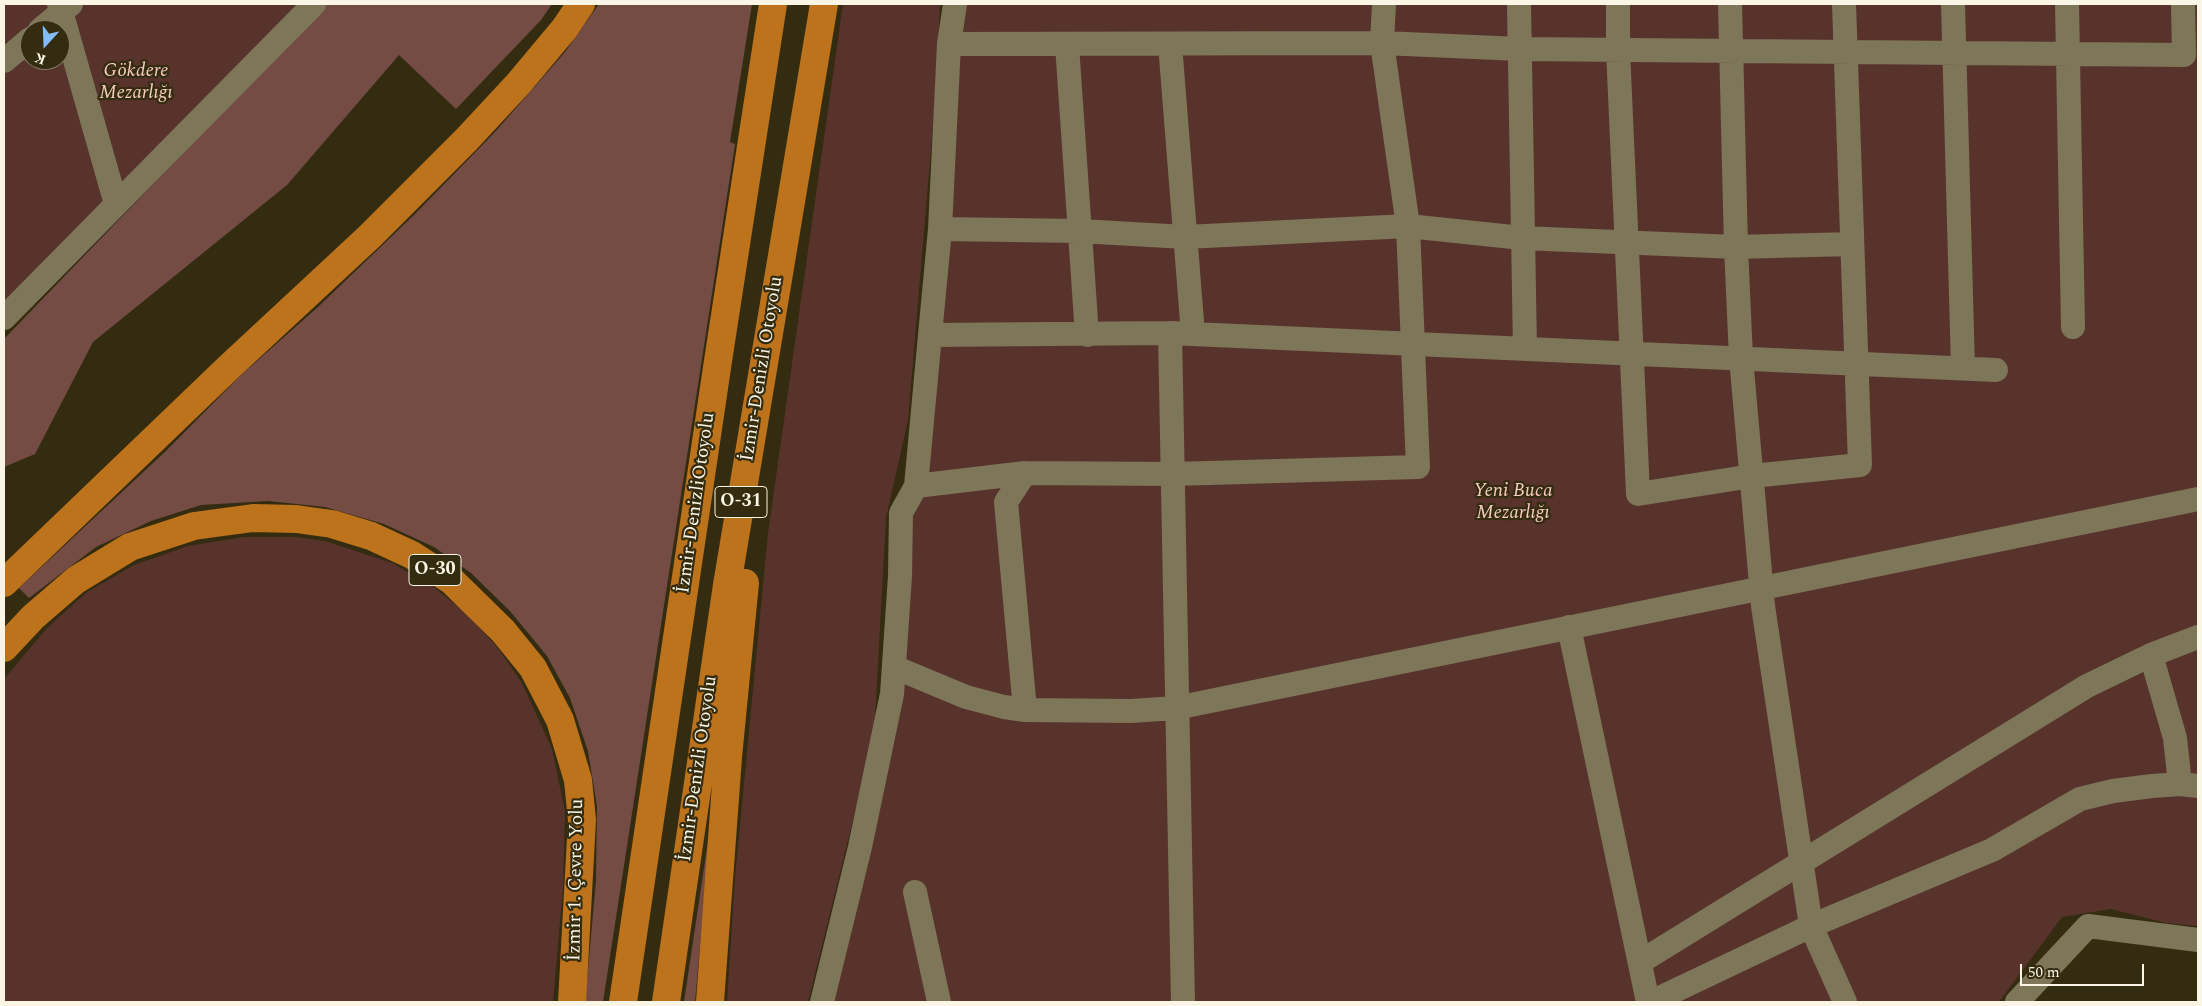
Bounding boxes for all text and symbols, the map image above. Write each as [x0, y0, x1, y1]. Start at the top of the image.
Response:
north arrow [20, 20, 70, 70]
text: K [31, 47, 49, 70]
park label: Gökdere Mezarlığı [99, 61, 173, 105]
street label: İzmir-Denizli Otoyolu [737, 275, 789, 463]
street label: İzmir-DenizliOtoyolu [673, 411, 721, 595]
park label: Yeni Buca Mezarlığı [1473, 481, 1553, 525]
road number: O-31 [715, 487, 767, 518]
road number: O-30 [409, 554, 461, 586]
street label: İzmir-Denizli Otoyolu [675, 675, 723, 863]
street label: İzmir 1. Çevre Yolu [564, 799, 590, 961]
scale bar [2022, 954, 2146, 986]
text: 50 m [2028, 961, 2060, 984]

